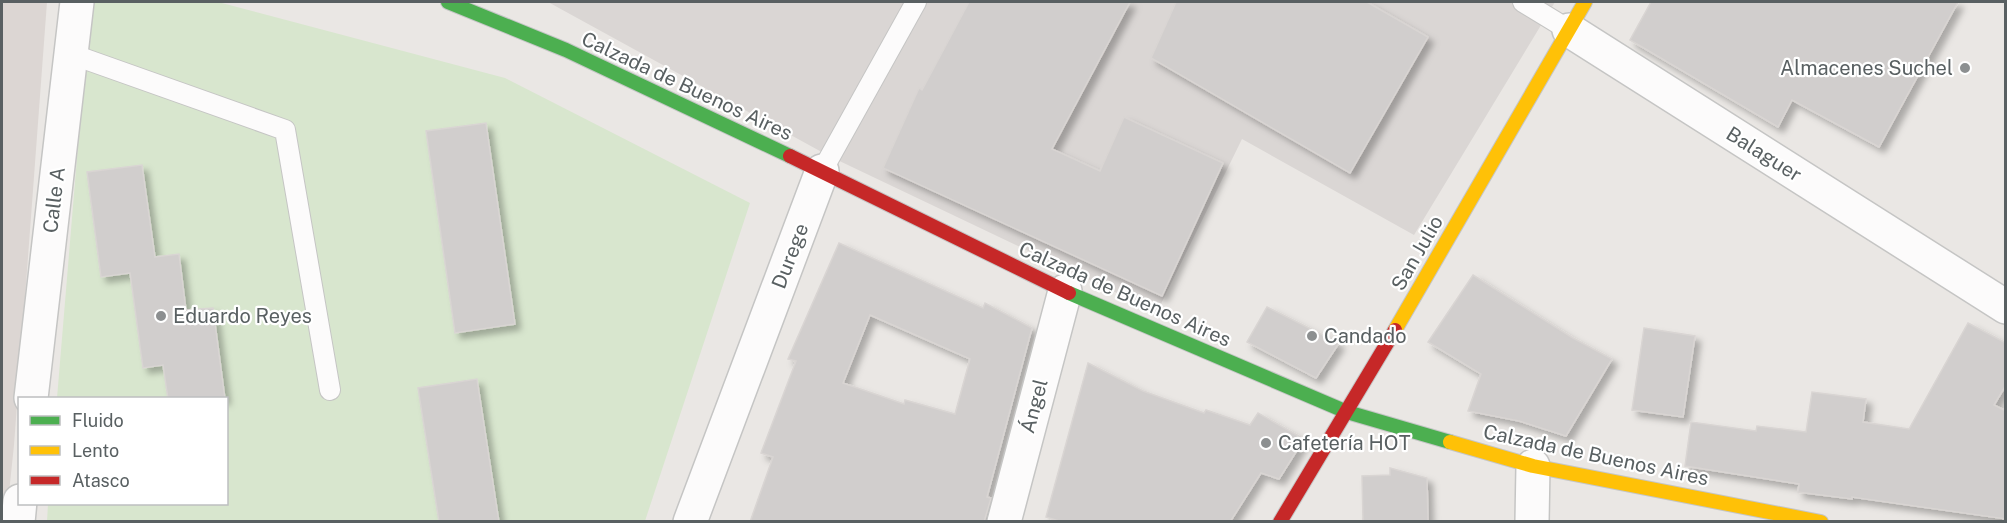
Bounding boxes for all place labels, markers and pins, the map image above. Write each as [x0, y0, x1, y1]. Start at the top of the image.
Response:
place label: Almacenes Suchel [1780, 56, 1953, 80]
marker: Almacenes Suchel [1958, 61, 1972, 75]
place label: Eduardo Reyes [173, 304, 312, 328]
marker: Eduardo Reyes [154, 309, 168, 323]
place label: Candado [1324, 324, 1406, 348]
marker: Candado [1305, 329, 1319, 343]
place label: Cafetería HOT [1278, 431, 1411, 455]
marker: Cafetería HOT [1259, 436, 1273, 450]

